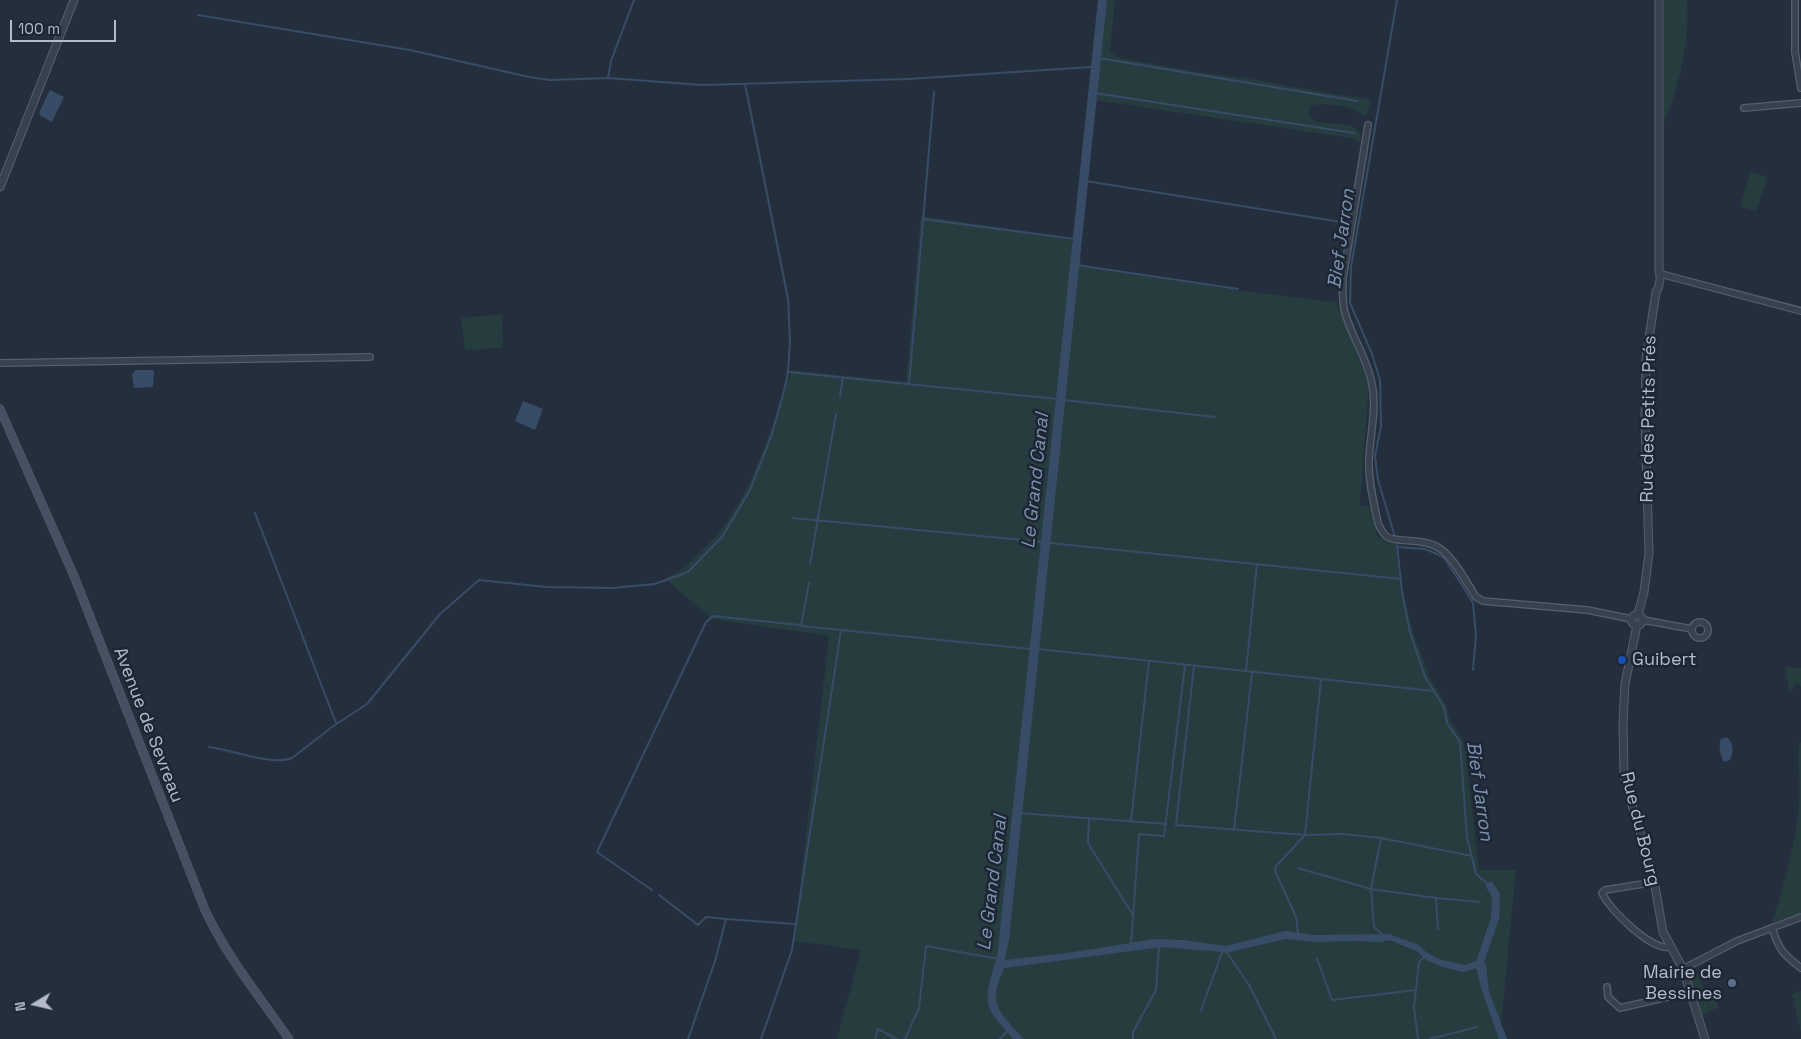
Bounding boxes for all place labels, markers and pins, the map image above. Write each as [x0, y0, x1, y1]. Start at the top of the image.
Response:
place label: Guibert [1632, 649, 1697, 671]
marker: Guibert [1616, 654, 1628, 666]
place label: Mairie de Bessines [1643, 962, 1722, 1004]
marker: Mairie de Bessines [1726, 977, 1738, 989]

